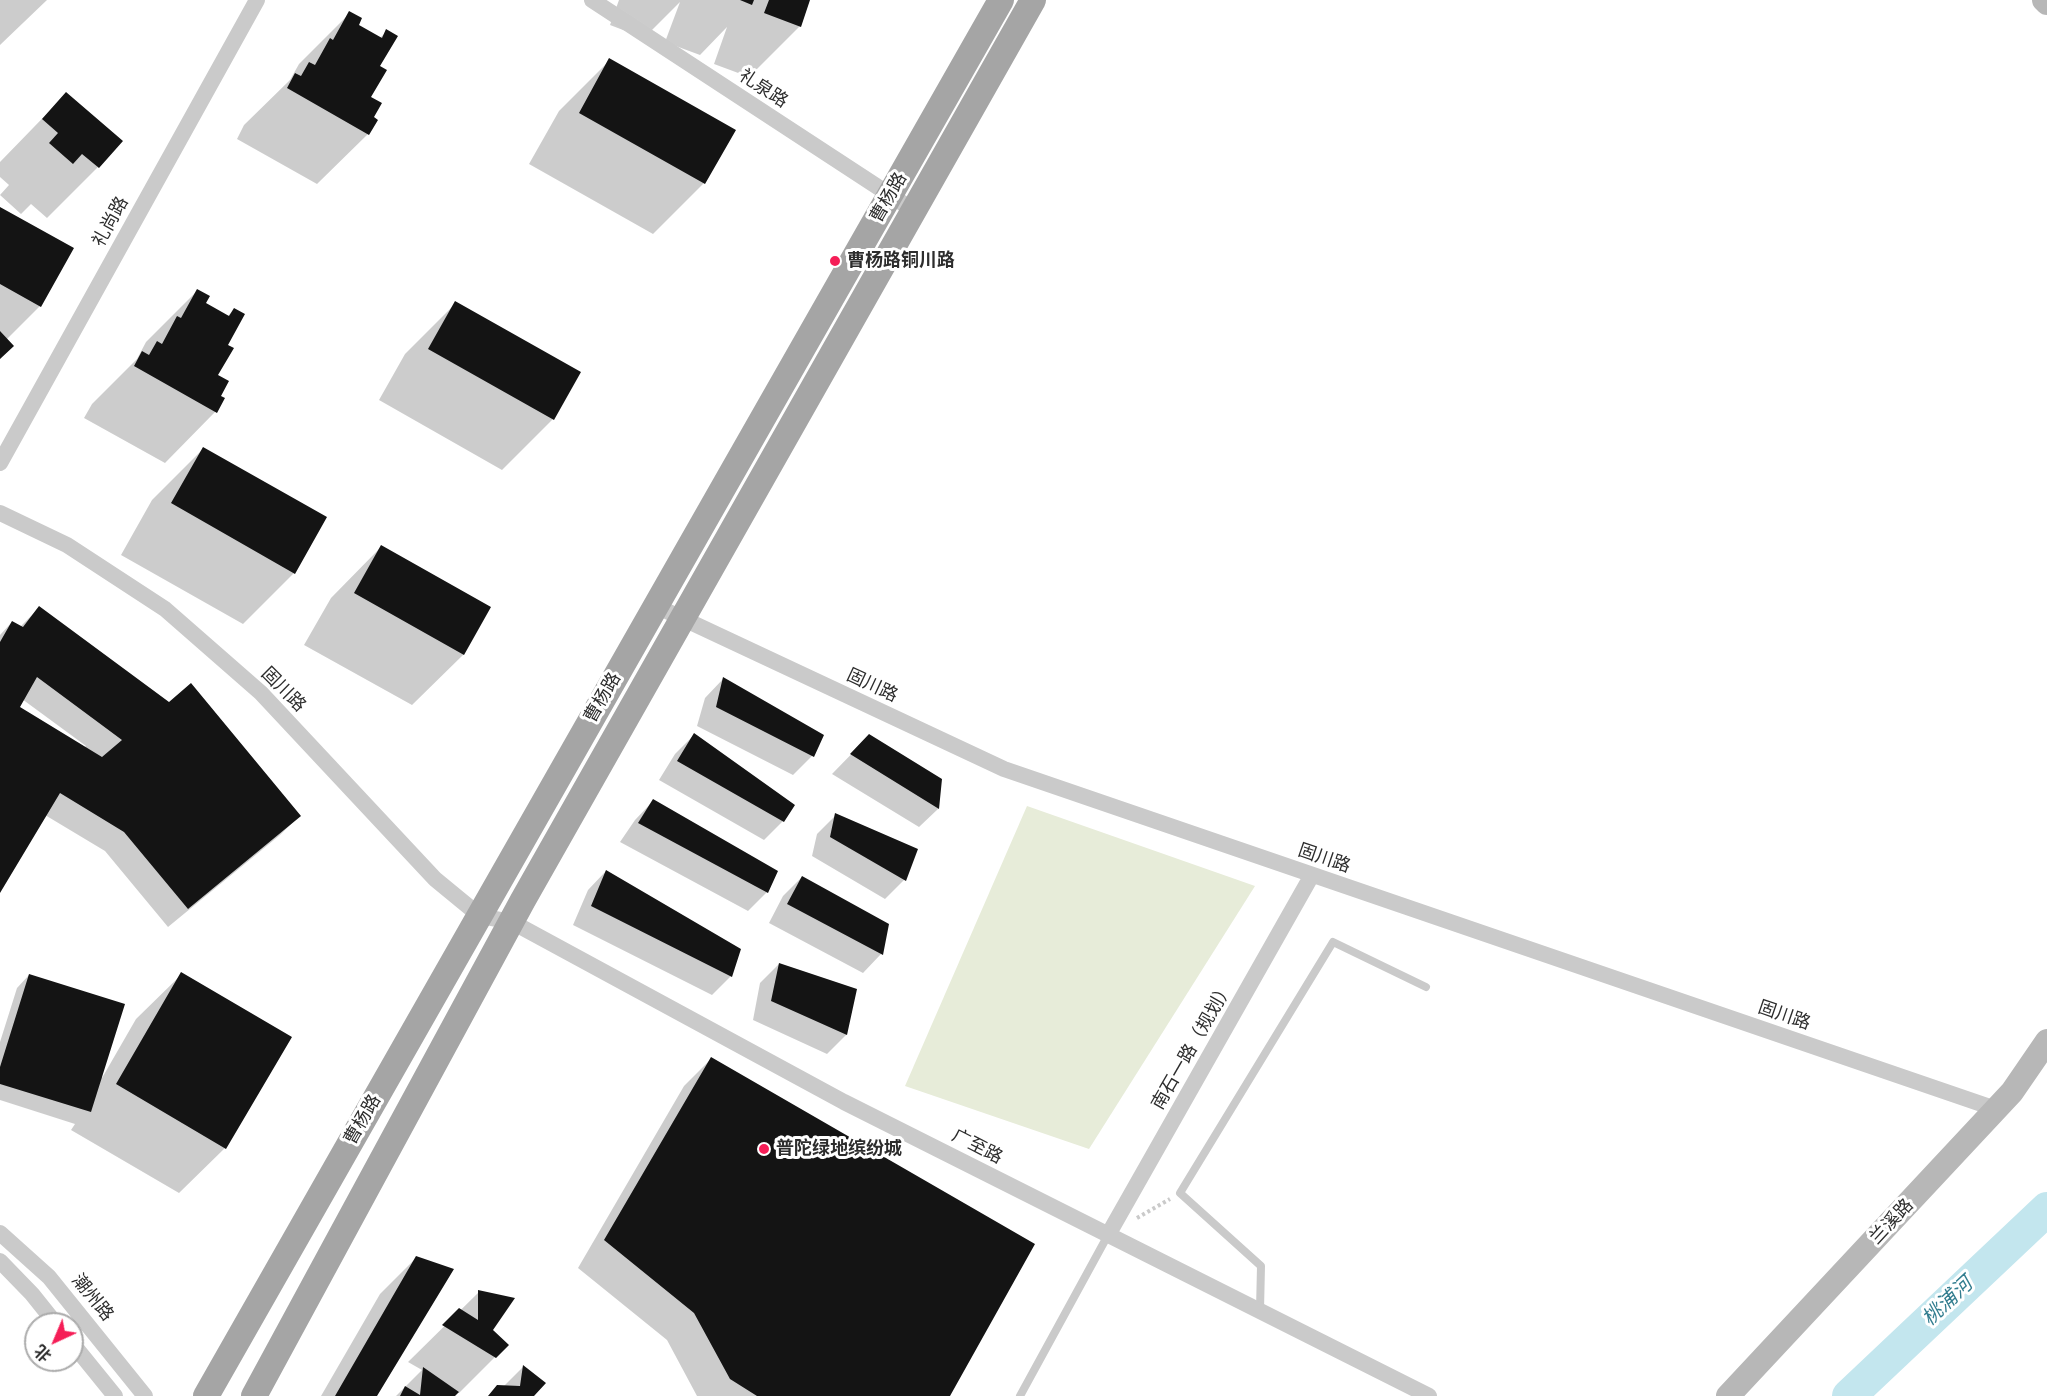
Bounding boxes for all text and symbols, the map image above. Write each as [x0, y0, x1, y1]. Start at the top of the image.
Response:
street label: 礼泉路 [734, 65, 792, 113]
street label: 曹杨路 [866, 169, 912, 227]
street label: 礼尚路 [88, 193, 134, 251]
place label: 曹杨路铜川路 [847, 250, 955, 272]
marker: 曹杨路铜川路 [828, 254, 842, 268]
street label: 固川路 [256, 663, 310, 717]
street label: 固川路 [843, 665, 901, 707]
street label: 曹杨路 [580, 669, 626, 727]
street label: 固川路 [1295, 840, 1353, 878]
street label: 南石一路（规划） [1148, 978, 1238, 1114]
street label: 固川路 [1755, 997, 1813, 1035]
street label: 曹杨路 [340, 1091, 386, 1149]
street label: 广至路 [948, 1125, 1006, 1169]
place label: 普陀绿地缤纷城 [776, 1138, 902, 1160]
marker: 普陀绿地缤纷城 [757, 1142, 771, 1156]
street label: 兰溪路 [1866, 1195, 1918, 1249]
street label: 潮州路 [67, 1270, 117, 1326]
water label: 桃浦河 [1918, 1273, 1978, 1331]
north arrow [24, 1312, 84, 1372]
text: 北 [29, 1340, 56, 1367]

